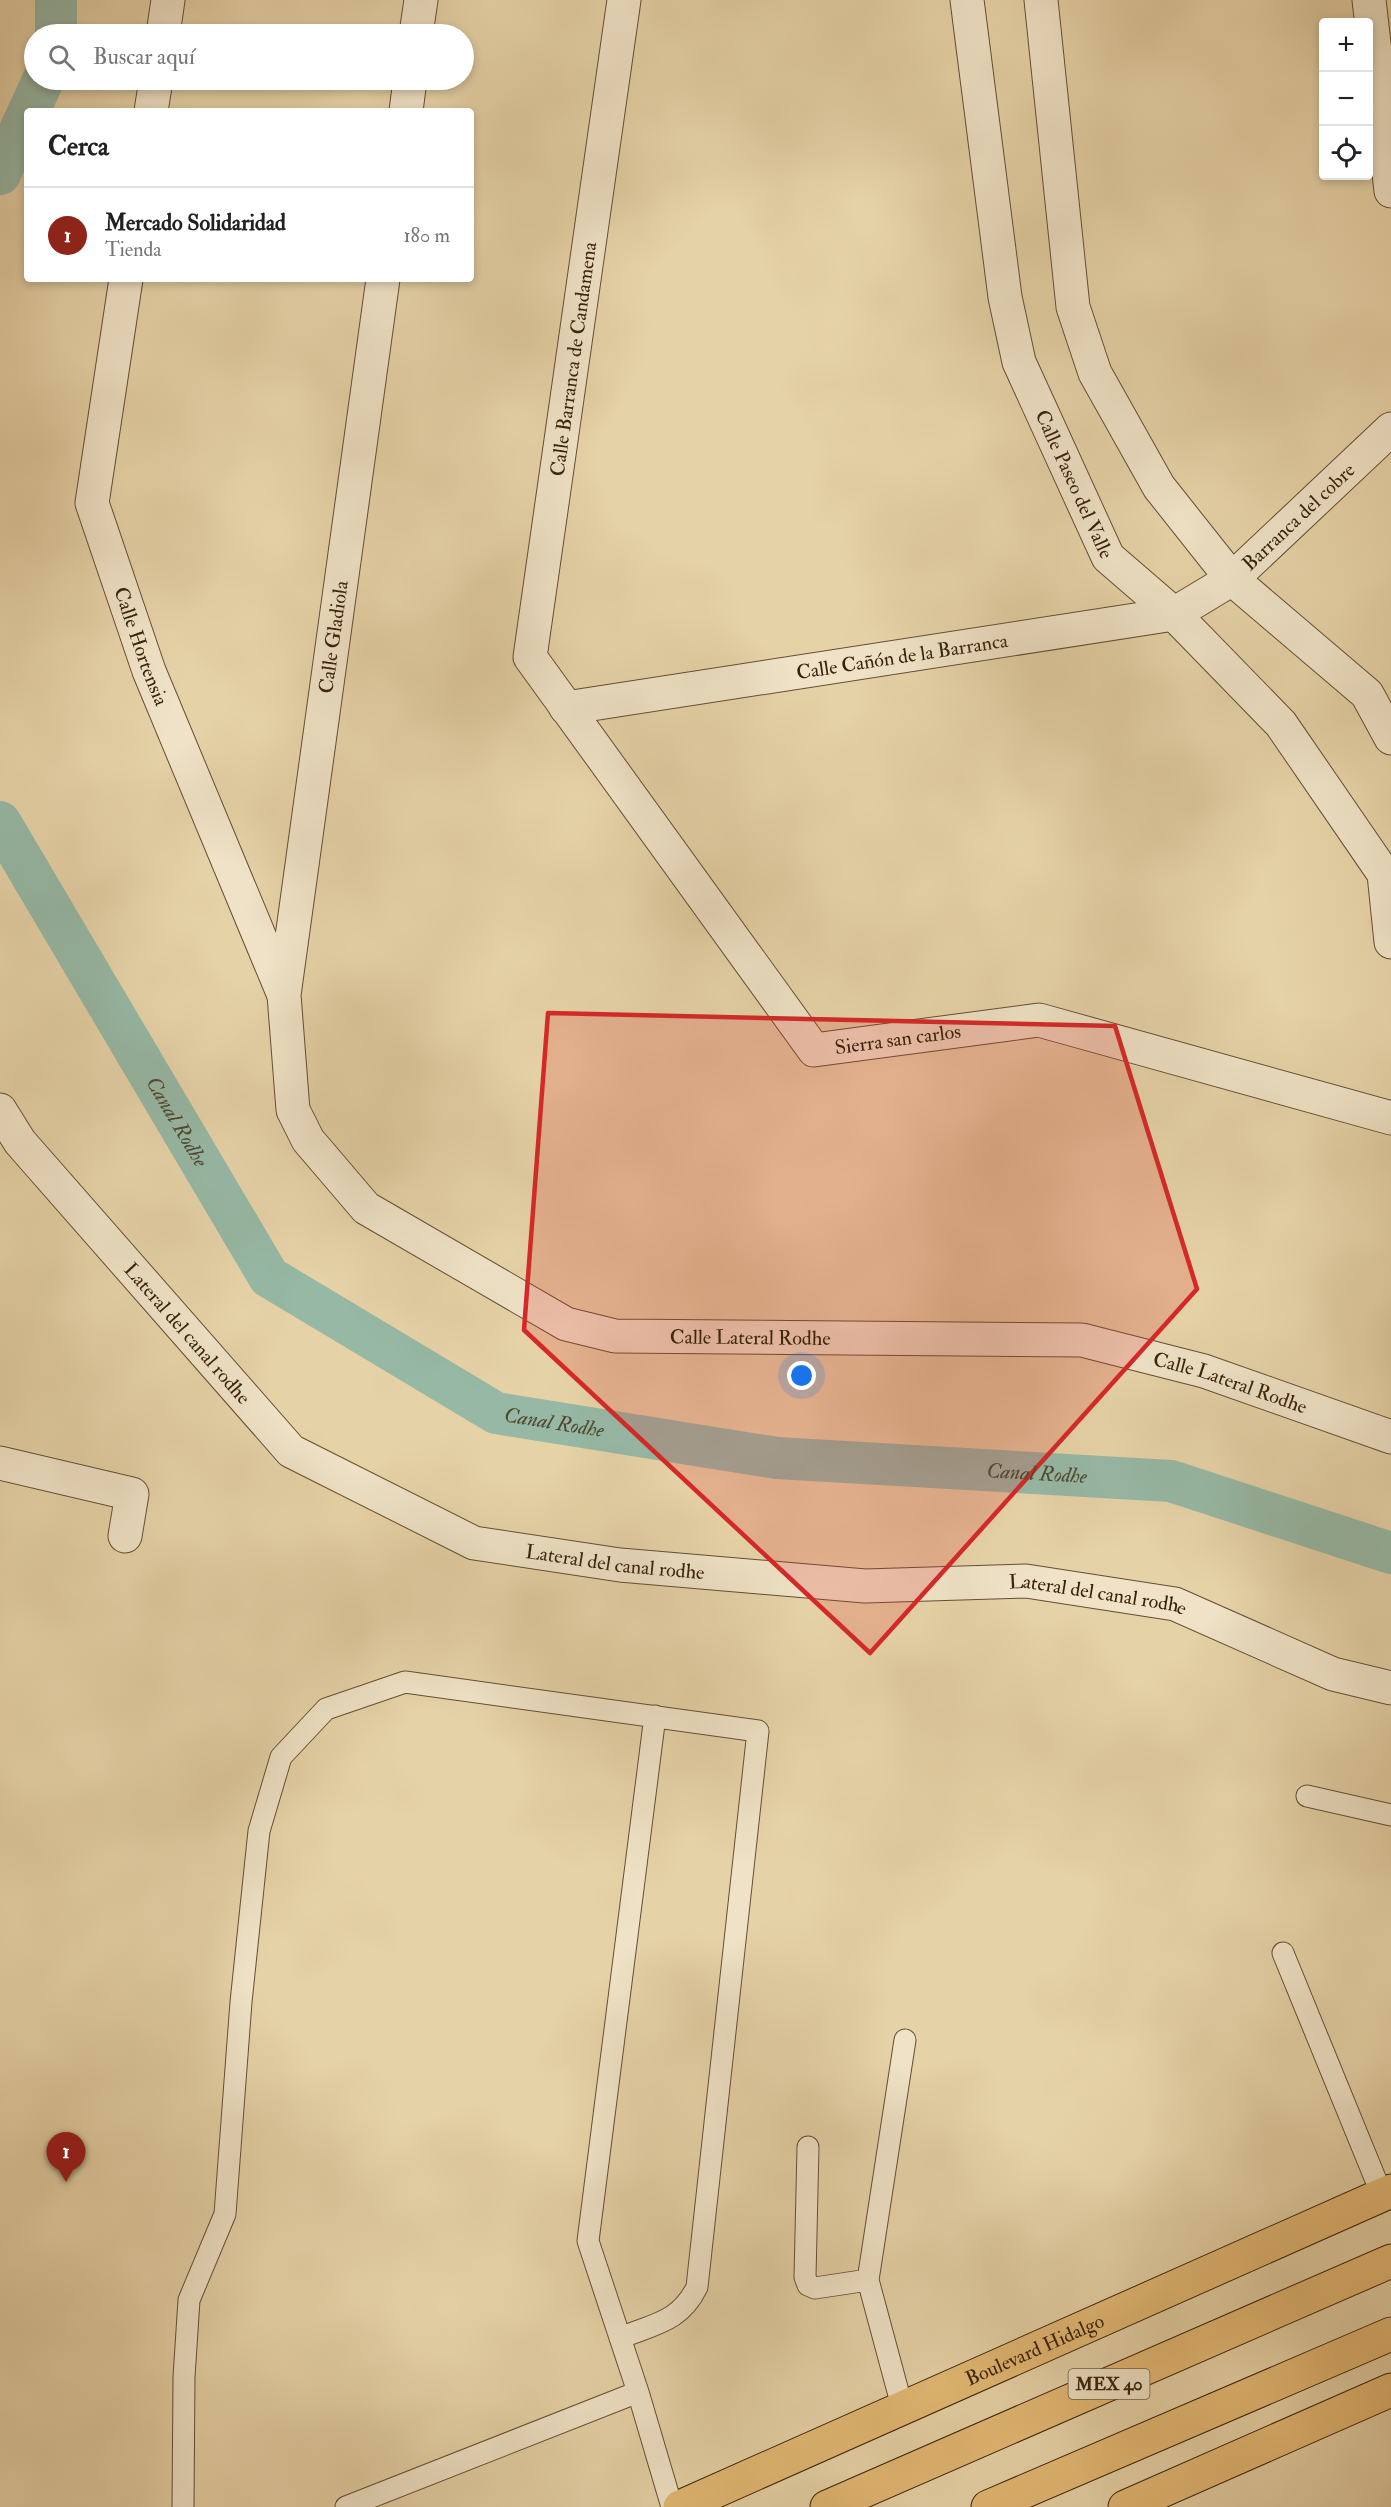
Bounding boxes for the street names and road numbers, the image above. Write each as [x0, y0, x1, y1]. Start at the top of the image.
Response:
street label: Calle Barranca de Candamena [545, 239, 602, 478]
street label: Calle Paseo del Valle [1029, 406, 1119, 563]
street label: Barranca del cobre [1237, 458, 1360, 576]
street label: Calle Gladiola [313, 578, 354, 695]
street label: Calle Hortensia [108, 584, 174, 710]
street label: Calle Cañón de la Barranca [794, 628, 1010, 685]
street label: Sierra san carlos [833, 1019, 962, 1060]
street label: Lateral del canal rodhe [118, 1258, 256, 1409]
street label: Calle Lateral Rodhe [670, 1324, 831, 1351]
street label: Calle Lateral Rodhe [1150, 1347, 1310, 1419]
street label: Lateral del canal rodhe [524, 1539, 706, 1585]
street label: Lateral del canal rodhe [1008, 1569, 1191, 1621]
street label: Boulevard Hidalgo [962, 2308, 1108, 2392]
road number: MEX 40 [1068, 2369, 1150, 2399]

